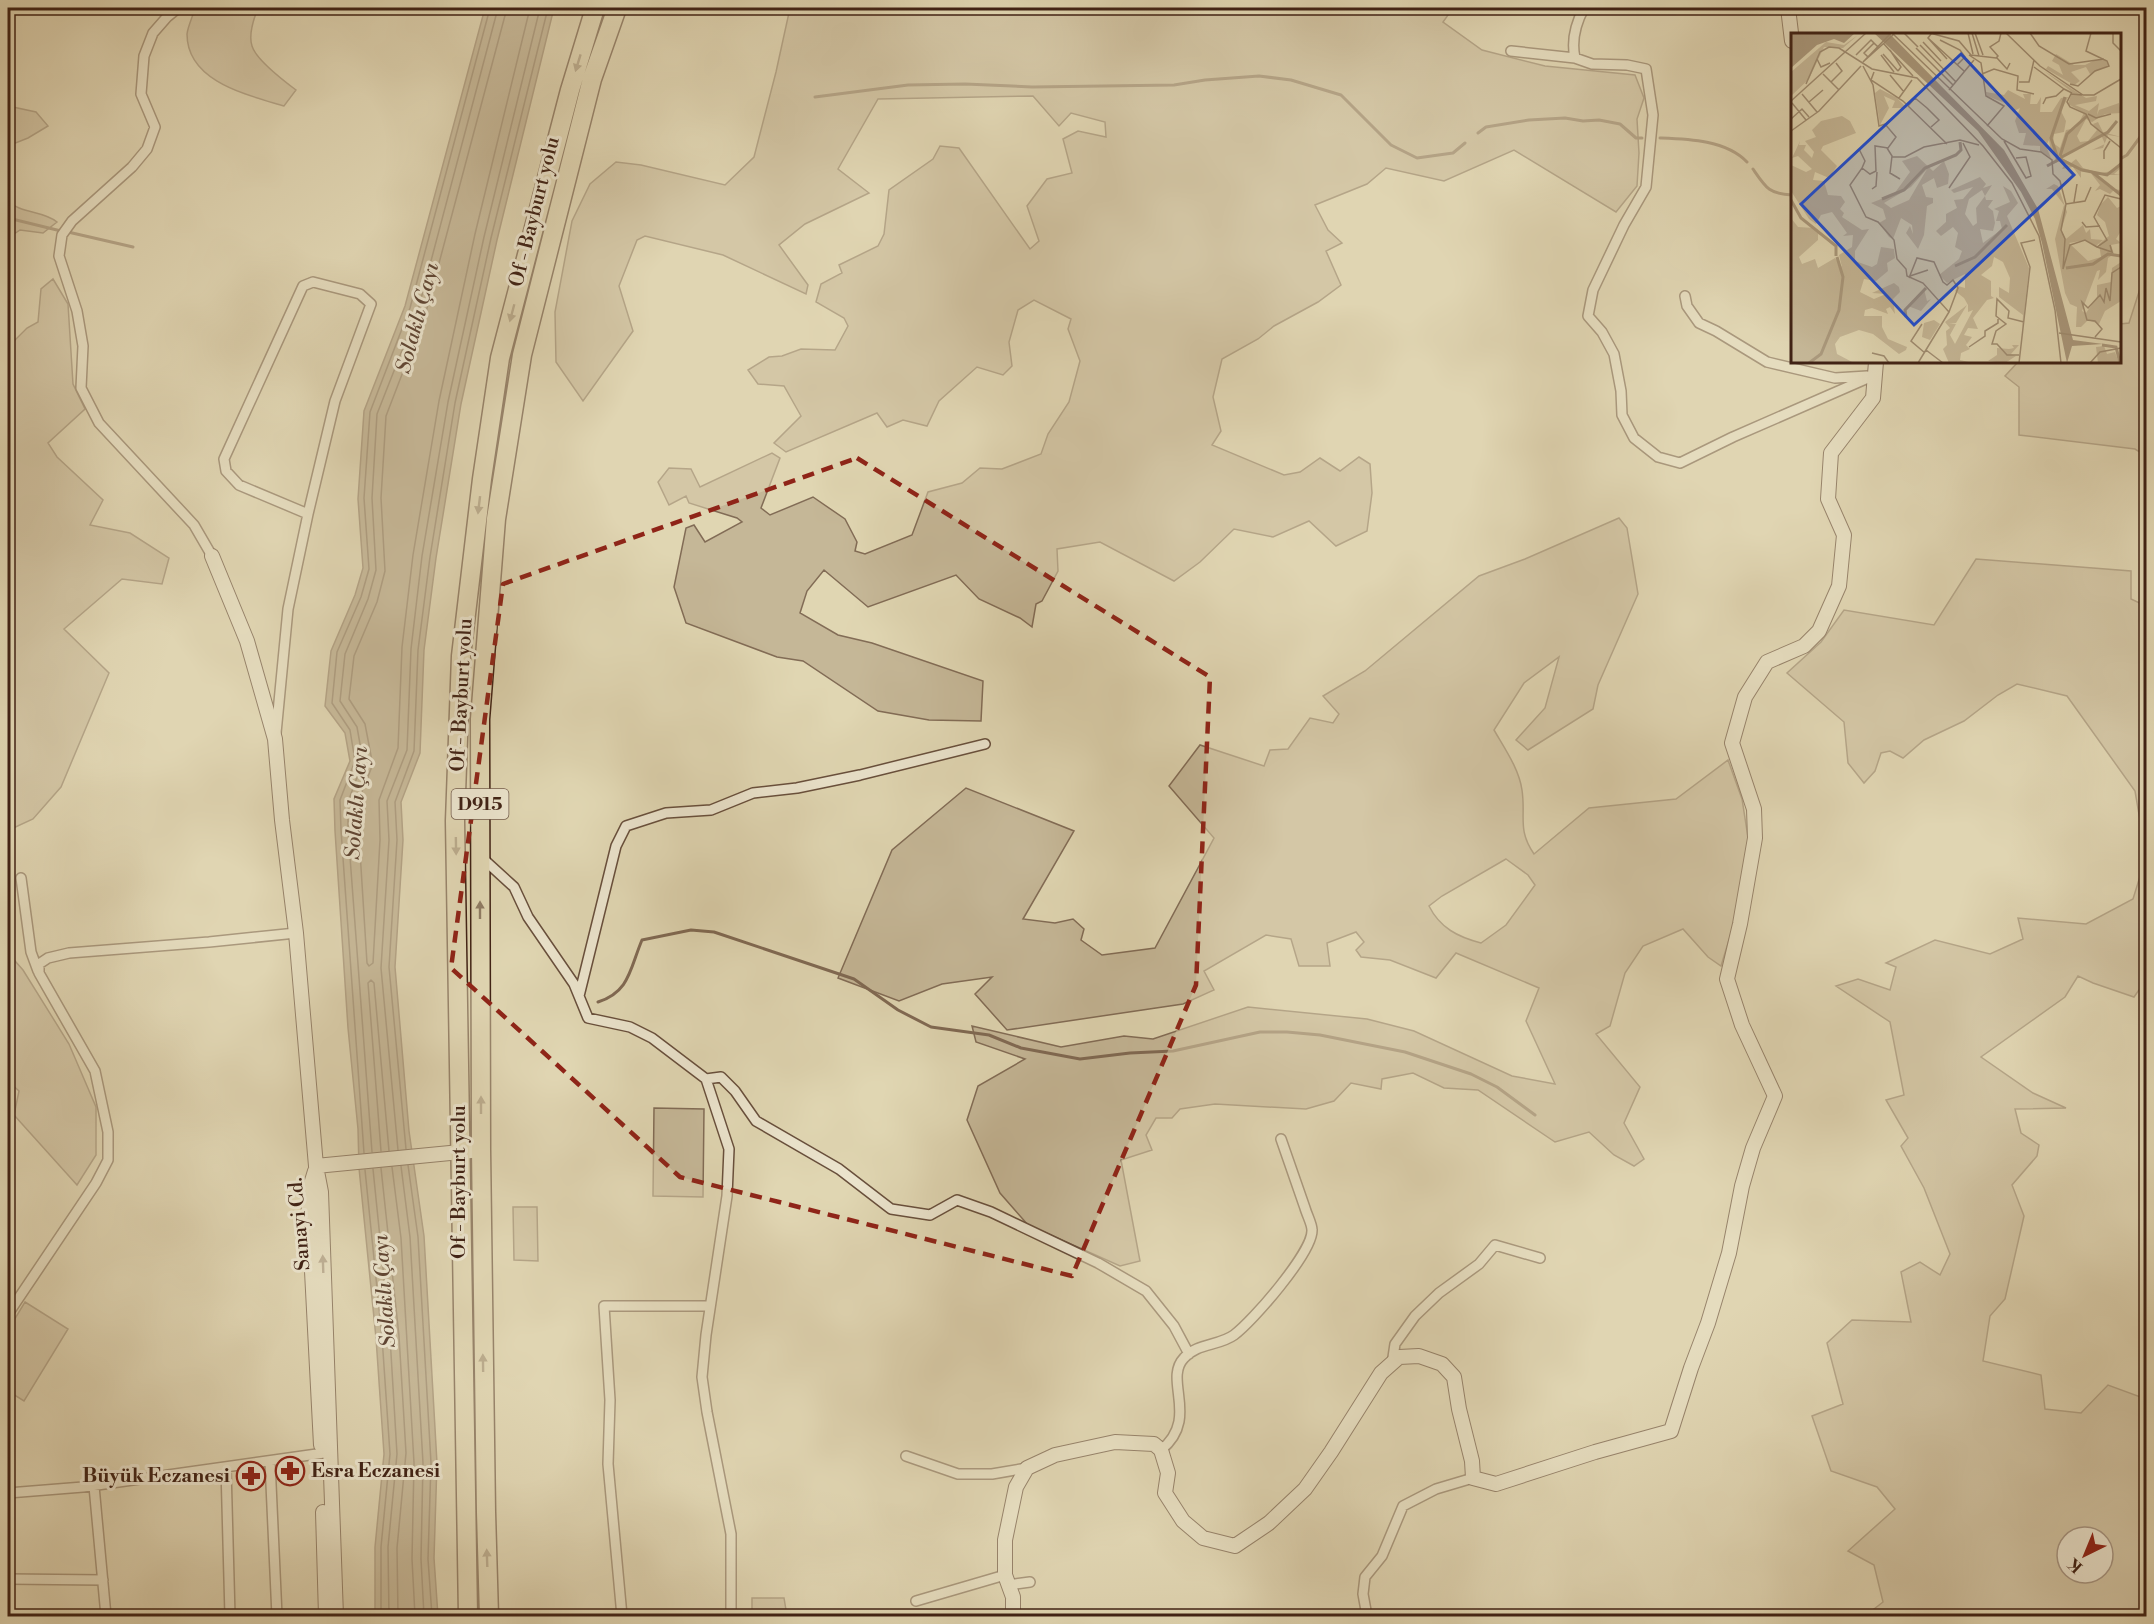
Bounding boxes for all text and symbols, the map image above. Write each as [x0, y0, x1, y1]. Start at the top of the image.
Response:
inset map [1791, 33, 2121, 363]
one-way arrow [573, 55, 582, 73]
street label: Of - Bayburt yolu [504, 134, 566, 290]
water label: Solaklı Çayı [391, 259, 445, 376]
one-way arrow [507, 304, 517, 322]
one-way arrow [474, 495, 484, 514]
street label: Of - Bayburt yolu [445, 617, 479, 772]
water label: Solaklı Çayı [340, 745, 374, 861]
road number: D915 [452, 789, 508, 819]
one-way arrow [451, 836, 460, 855]
one-way arrow [475, 901, 485, 920]
one-way arrow [476, 1096, 486, 1115]
street label: Of - Bayburt yolu [447, 1104, 472, 1259]
street label: Sanayi Cd. [283, 1176, 317, 1272]
water label: Solaklı Çayı [368, 1233, 402, 1349]
one-way arrow [319, 1255, 328, 1274]
one-way arrow [478, 1354, 488, 1373]
pharmacy icon: Esra Eczanesi [274, 1455, 306, 1487]
place label: Esra Eczanesi [311, 1459, 441, 1484]
pharmacy icon: Büyük Eczanesi [235, 1460, 267, 1492]
place label: Büyük Eczanesi [82, 1464, 231, 1489]
north arrow [2055, 1525, 2115, 1585]
one-way arrow [483, 1549, 492, 1568]
text: K [2063, 1553, 2087, 1577]

